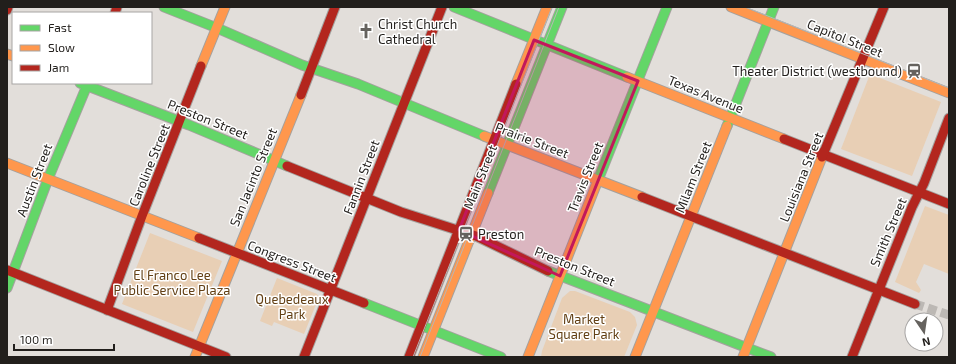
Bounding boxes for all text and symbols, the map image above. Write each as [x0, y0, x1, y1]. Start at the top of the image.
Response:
legend [12, 12, 152, 84]
place label: Christ Church Cathedral [378, 16, 457, 47]
street label: Capitol Street [805, 16, 885, 60]
text: Fast [48, 20, 72, 34]
church icon: Christ Church Cathedral [357, 22, 375, 40]
text: Slow [48, 40, 75, 54]
text: Jam [48, 60, 69, 74]
station icon: Theater District (westbound) [905, 62, 923, 80]
place label: Theater District (westbound) [732, 63, 902, 79]
street label: Texas Avenue [666, 72, 746, 116]
street label: Preston Street [165, 96, 251, 142]
street label: Prairie Street [493, 119, 571, 161]
street label: Caroline Street [125, 121, 173, 209]
street label: San Jacinto Street [226, 125, 280, 229]
street label: Louisiana Street [776, 130, 826, 224]
street label: Fannin Street [339, 137, 383, 217]
street label: Travis Street [564, 139, 606, 215]
street label: Milam Street [671, 139, 715, 215]
street label: Austin Street [13, 141, 55, 219]
street label: Main Street [460, 142, 500, 212]
street label: Smith Street [866, 195, 910, 269]
station icon: Preston [457, 225, 475, 243]
place label: Preston [478, 226, 524, 242]
street label: Congress Street [245, 237, 339, 285]
street label: Preston Street [532, 243, 618, 289]
park label: El Franco Lee Public Service Plaza [113, 267, 231, 298]
park label: Quebedeaux Park [255, 291, 329, 322]
park label: Market Square Park [549, 311, 620, 342]
north arrow [904, 312, 944, 352]
scale bar [14, 326, 114, 352]
text: 100 m [20, 332, 52, 346]
text: N [921, 335, 932, 349]

